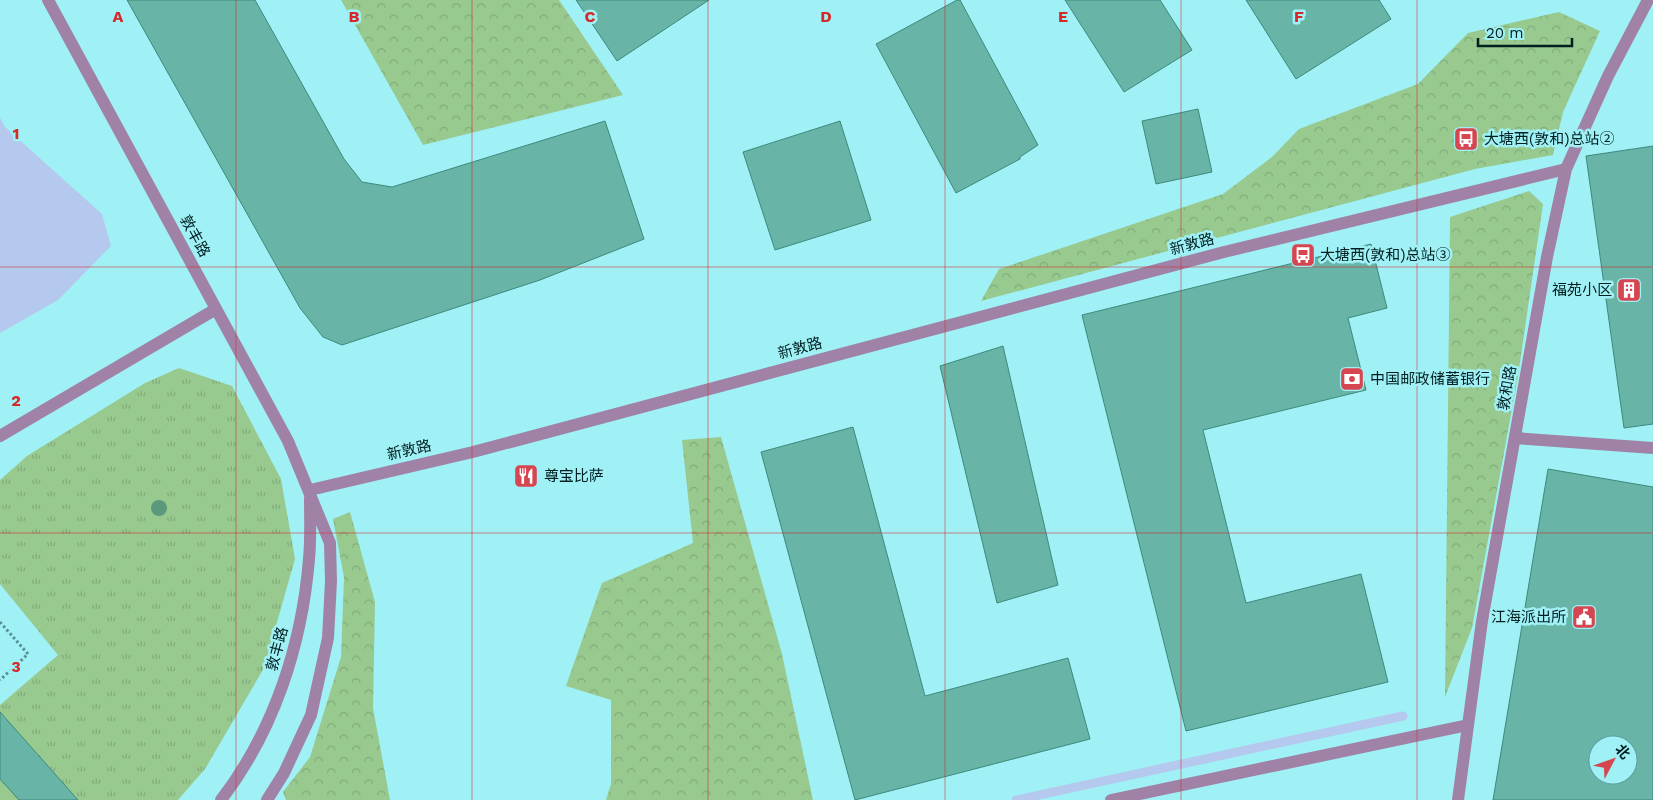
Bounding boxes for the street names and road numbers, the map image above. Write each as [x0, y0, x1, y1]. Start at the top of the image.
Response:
street label: 敦丰路 [176, 212, 214, 260]
street label: 新敦路 [1168, 229, 1216, 259]
street label: 新敦路 [776, 333, 824, 363]
street label: 敦和路 [1494, 364, 1520, 412]
street label: 新敦路 [385, 436, 433, 464]
street label: 敦丰路 [262, 625, 292, 673]

